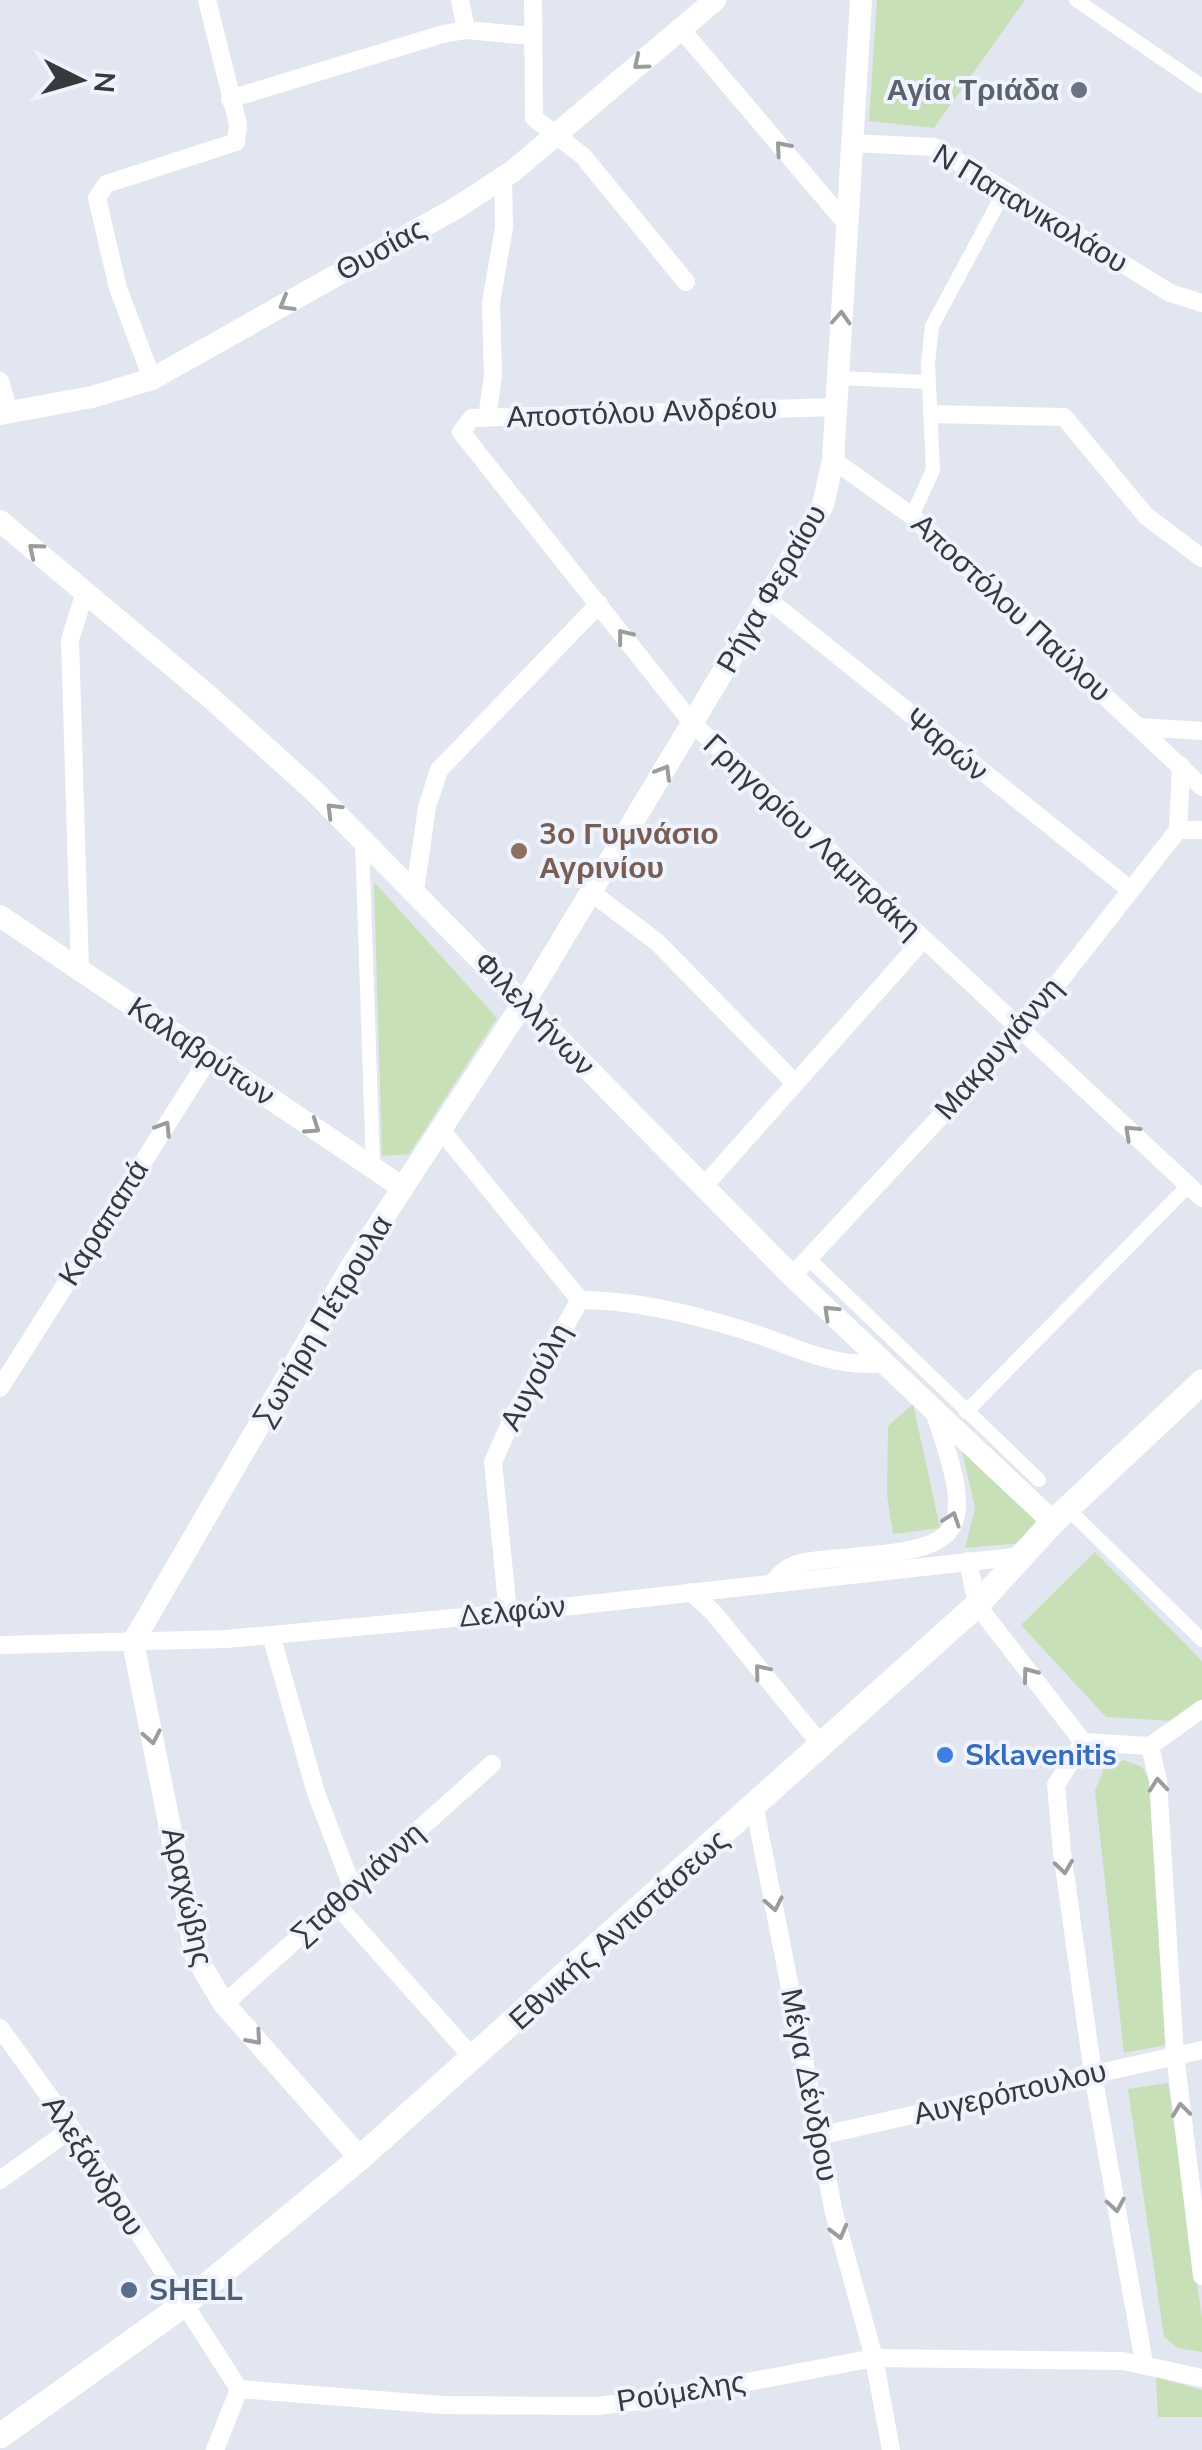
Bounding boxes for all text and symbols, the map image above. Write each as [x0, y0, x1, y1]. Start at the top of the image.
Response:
north arrow [30, 30, 130, 130]
one-way arrow [634, 52, 652, 70]
text: N [84, 70, 124, 94]
place label: Αγία Τριάδα [887, 70, 1060, 111]
marker: Αγία Τριάδα [1068, 79, 1090, 101]
street label: Ν Παπανικολάου [925, 135, 1135, 283]
one-way arrow [776, 141, 794, 160]
street label: Θυσίας [329, 209, 433, 291]
one-way arrow [279, 292, 297, 311]
one-way arrow [830, 309, 851, 325]
street label: Αποστόλου Ανδρέου [506, 388, 778, 438]
street label: Ρήγα Φεραίου [707, 497, 837, 681]
street label: Αποστόλου Παύλου [902, 505, 1120, 711]
one-way arrow [29, 544, 47, 562]
one-way arrow [618, 629, 636, 647]
street label: Ψαρών [895, 699, 997, 791]
street label: Γρηγορίου Λαμπράκη [694, 725, 930, 949]
one-way arrow [652, 765, 671, 783]
one-way arrow [326, 804, 344, 822]
place label: 3ο Γυμνάσιο Αγρινίου [539, 814, 719, 889]
marker: 3ο Γυμνάσιο Αγρινίου [508, 840, 530, 862]
street label: Φιλελλήνων [464, 943, 604, 1085]
street label: Μακρυγιάννη [926, 969, 1072, 1129]
street label: Καλαβρύτων [119, 988, 283, 1116]
one-way arrow [302, 1115, 320, 1134]
one-way arrow [152, 1121, 171, 1139]
one-way arrow [1124, 1126, 1143, 1144]
street label: Καραπαπά [49, 1152, 159, 1294]
street label: Σωτήρη Πέτρουλα [244, 1208, 402, 1434]
one-way arrow [824, 1306, 842, 1324]
street label: Αυγούλη [491, 1316, 581, 1438]
one-way arrow [941, 1511, 961, 1529]
street label: Δελφών [456, 1586, 568, 1638]
one-way arrow [755, 1665, 773, 1683]
one-way arrow [1023, 1667, 1040, 1685]
one-way arrow [141, 1729, 162, 1746]
place label: Sklavenitis [965, 1735, 1117, 1776]
marker: Sklavenitis [934, 1744, 956, 1766]
one-way arrow [1148, 1777, 1170, 1793]
street label: Σταθογιάννη [283, 1813, 433, 1955]
street label: Εθνικής Αντιστάσεως [500, 1820, 738, 2040]
street label: Αραχώβης [151, 1824, 223, 1970]
one-way arrow [1053, 1858, 1074, 1875]
one-way arrow [762, 1896, 783, 1913]
street label: Μέγα Δένδρου [770, 1985, 848, 2185]
one-way arrow [243, 2027, 261, 2045]
street label: Αυγερόπουλου [909, 2051, 1111, 2135]
street label: Αλεξάνδρου [32, 2088, 154, 2244]
one-way arrow [1172, 2101, 1193, 2118]
one-way arrow [1105, 2197, 1126, 2213]
one-way arrow [827, 2223, 848, 2240]
place label: SHELL [149, 2270, 243, 2311]
marker: SHELL [118, 2279, 140, 2301]
street label: Ρούμελης [614, 2362, 748, 2422]

